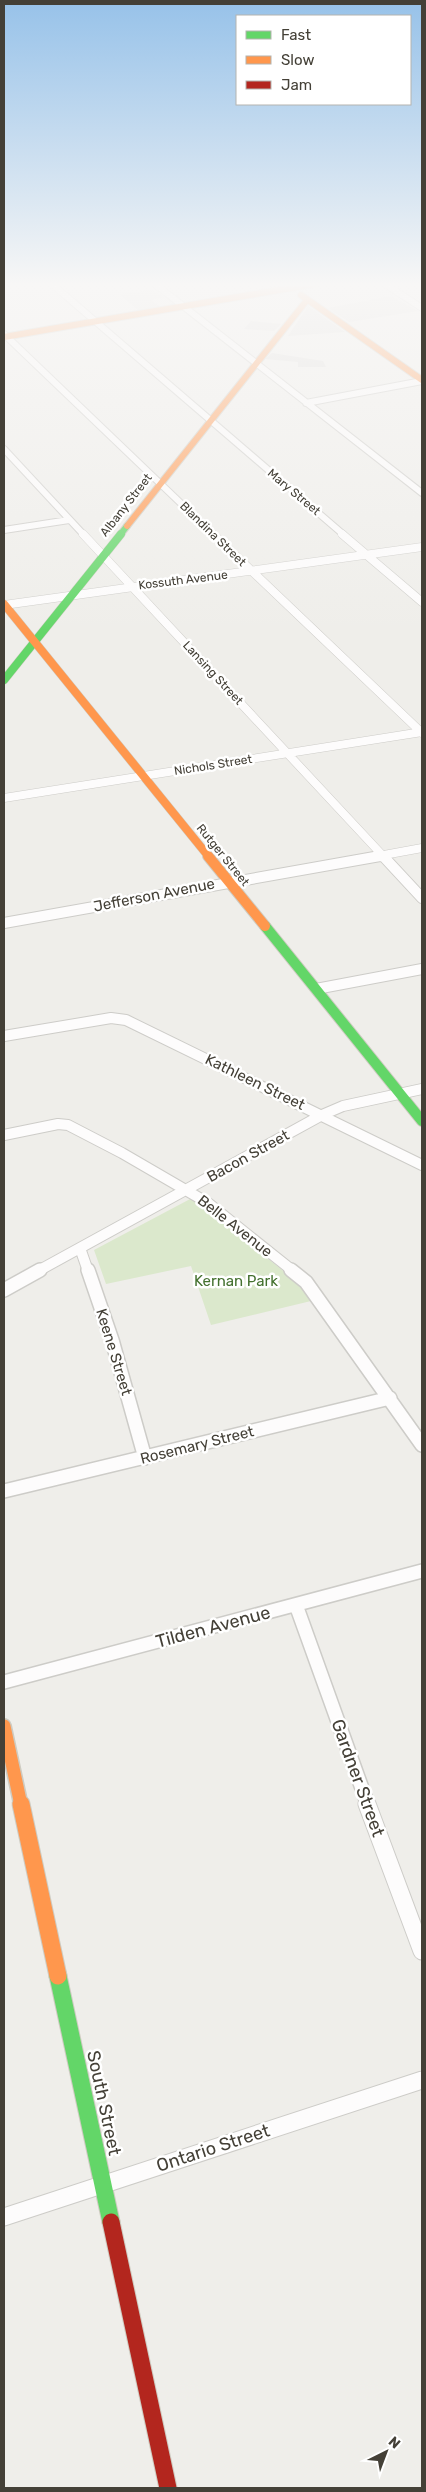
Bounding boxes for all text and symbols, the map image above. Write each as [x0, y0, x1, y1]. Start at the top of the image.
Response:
legend [236, 15, 411, 105]
text: Fast [281, 26, 311, 44]
text: Slow [281, 51, 314, 69]
text: Jam [281, 76, 312, 94]
street label: Mary Street [265, 466, 323, 518]
street label: Albany Street [97, 471, 155, 539]
street label: Blandina Street [177, 499, 249, 569]
street label: Kossuth Avenue [138, 568, 229, 592]
street label: Lansing Street [180, 638, 246, 708]
street label: Nichols Street [173, 752, 253, 778]
street label: Rutger Street [194, 821, 252, 889]
street label: Jefferson Avenue [92, 874, 216, 916]
street label: Kathleen Street [202, 1050, 308, 1114]
street label: Bacon Street [204, 1126, 292, 1186]
street label: Belle Avenue [194, 1191, 276, 1261]
park label: Kernan Park [194, 1272, 278, 1290]
street label: Keene Street [92, 1306, 136, 1398]
street label: Rosemary Street [138, 1422, 256, 1468]
street label: Tilden Avenue [153, 1601, 273, 1653]
street label: Gardner Street [327, 1716, 389, 1840]
street label: South Street [82, 2048, 126, 2158]
street label: Ontario Street [154, 2119, 272, 2177]
north arrow [361, 2427, 411, 2477]
text: N [385, 2433, 404, 2452]

